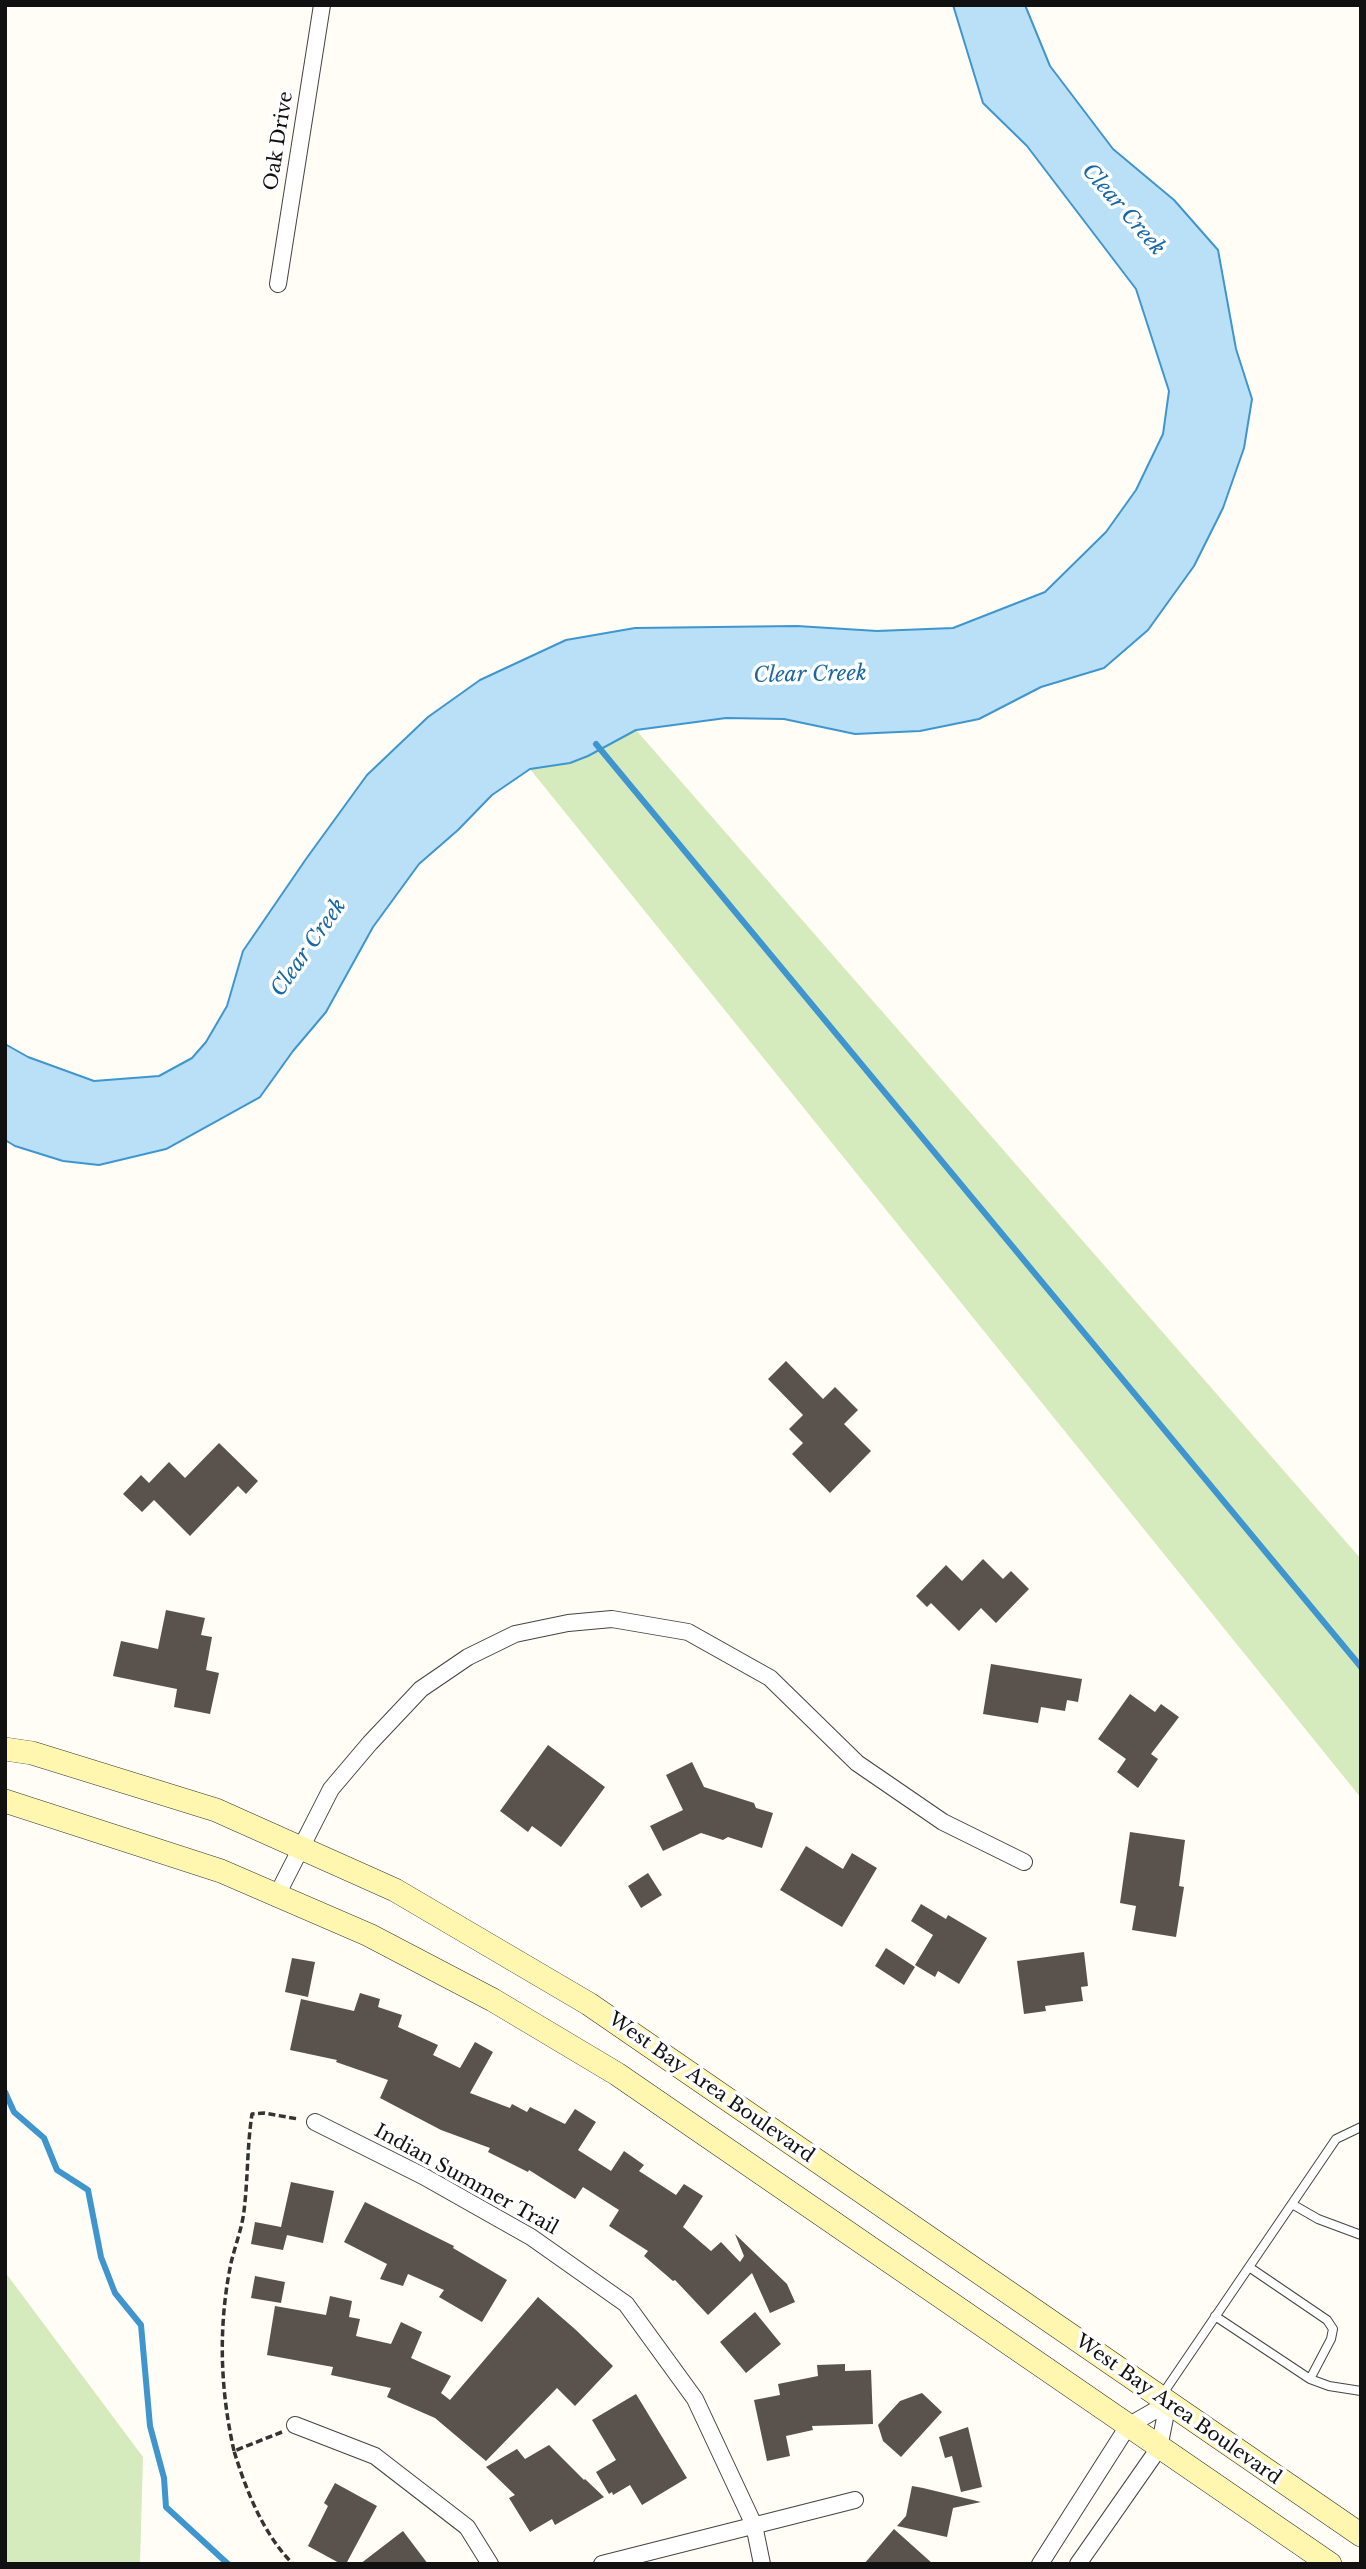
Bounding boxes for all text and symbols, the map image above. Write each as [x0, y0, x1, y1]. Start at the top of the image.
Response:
street label: Oak Drive [260, 90, 298, 192]
water label: Clear Creek [1076, 159, 1170, 261]
water label: Clear Creek [753, 661, 867, 689]
water label: Clear Creek [266, 894, 352, 1002]
street label: West Bay Area Boulevard [604, 2008, 818, 2168]
street label: Indian Summer Trail [370, 2120, 562, 2240]
street label: West Bay Area Boulevard [1071, 2330, 1285, 2490]

